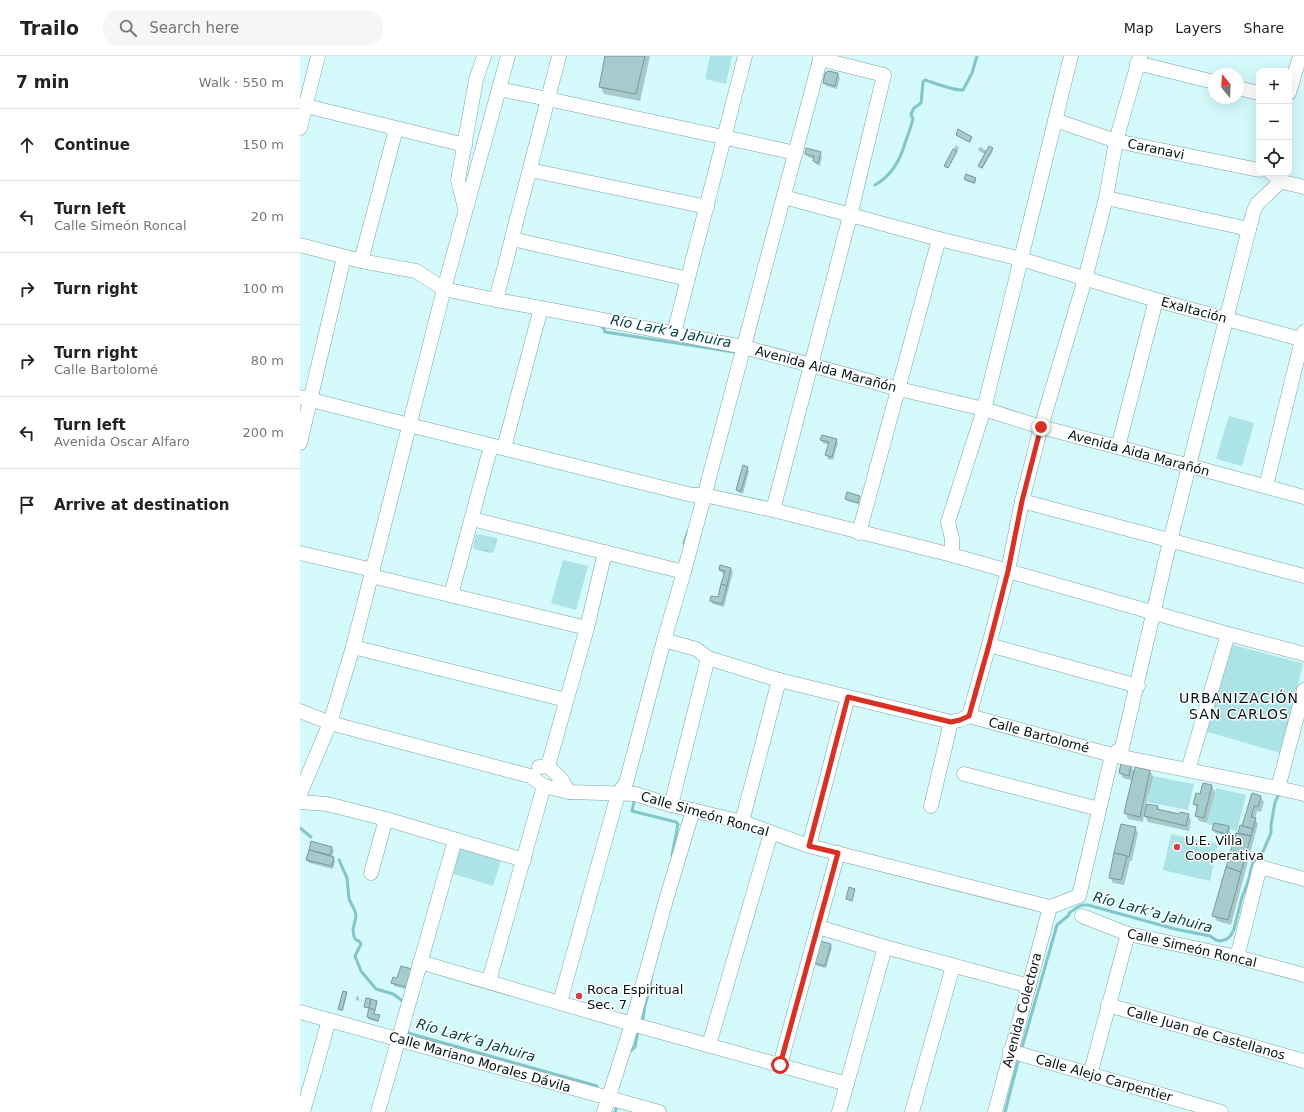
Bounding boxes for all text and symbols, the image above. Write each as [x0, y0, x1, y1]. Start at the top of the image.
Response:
search box [103, 10, 383, 46]
text: Trailo [20, 17, 79, 39]
icon: search [117, 17, 139, 39]
text: Search here [149, 19, 239, 37]
text: Map [1124, 20, 1153, 36]
text: Layers [1175, 20, 1222, 36]
text: Share [1244, 20, 1284, 36]
north arrow [1208, 68, 1244, 104]
map controls [1256, 68, 1292, 176]
button: + [1256, 68, 1292, 104]
text: 7 min [16, 72, 69, 92]
text: Walk · 550 m [199, 75, 284, 90]
button: − [1256, 104, 1292, 140]
icon: ahead [16, 134, 38, 156]
text: Continue [54, 136, 130, 154]
street label: Caranavi [1126, 136, 1186, 162]
text: 150 m [242, 137, 284, 152]
button: locate [1256, 140, 1292, 176]
text: Turn left [54, 200, 126, 218]
icon: left [16, 206, 38, 228]
text: 20 m [251, 209, 284, 224]
text: Calle Simeón Roncal [54, 218, 187, 233]
icon: right [16, 278, 38, 300]
text: Turn right [54, 280, 138, 298]
text: 100 m [242, 281, 284, 296]
street label: Exaltación [1159, 294, 1229, 326]
water label: Río Lark’a Jahuira [609, 311, 733, 351]
street label: Avenida Aida Marañón [754, 343, 898, 395]
text: Turn right [54, 344, 138, 362]
icon: right [16, 350, 38, 372]
text: 80 m [251, 353, 284, 368]
text: Calle Bartolomé [54, 362, 158, 377]
text: Turn left [54, 416, 126, 434]
route end [1032, 418, 1050, 436]
icon: left [16, 422, 38, 444]
text: 200 m [242, 425, 284, 440]
street label: Avenida Aida Marañón [1067, 427, 1211, 479]
text: Avenida Oscar Alfaro [54, 434, 190, 449]
icon: arrive [16, 494, 38, 516]
text: Arrive at destination [54, 496, 229, 514]
district label: URBANIZACIÓN SAN CARLOS [1179, 689, 1299, 722]
street label: Calle Bartolomé [987, 714, 1091, 756]
street label: Calle Simeón Roncal [639, 789, 771, 839]
place label: U.E. Villa Cooperativa [1185, 833, 1264, 863]
marker: U.E. Villa Cooperativa [1172, 842, 1182, 852]
water label: Río Lark’a Jahuira [1092, 888, 1214, 936]
street label: Calle Simeón Roncal [1126, 926, 1258, 970]
street label: Avenida Colectora [999, 951, 1045, 1069]
place label: Roca Espiritual Sec. 7 [587, 982, 683, 1012]
marker: Roca Espiritual Sec. 7 [574, 991, 584, 1001]
street label: Calle Juan de Castellanos [1125, 1003, 1287, 1063]
water label: Río Lark’a Jahuira [415, 1015, 537, 1065]
street label: Calle Mariano Morales Dávila [387, 1029, 573, 1095]
street label: Calle Alejo Carpentier [1034, 1051, 1175, 1105]
route start [771, 1056, 789, 1074]

